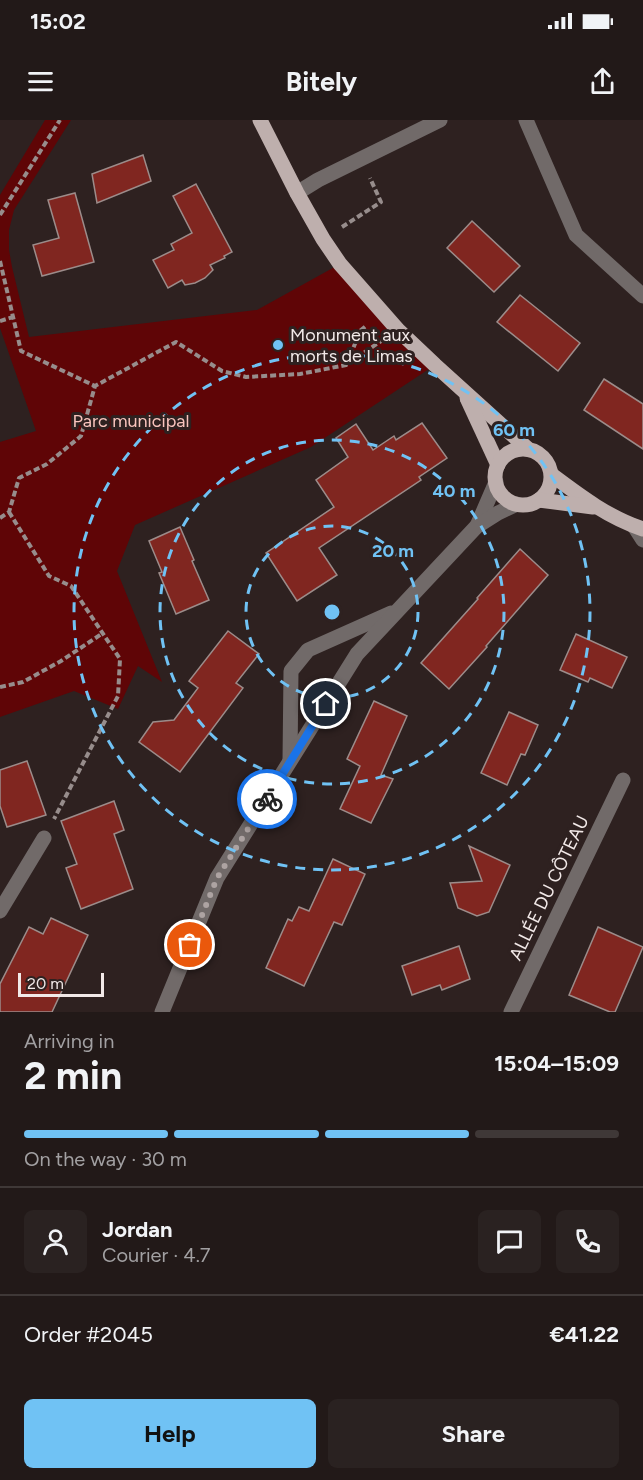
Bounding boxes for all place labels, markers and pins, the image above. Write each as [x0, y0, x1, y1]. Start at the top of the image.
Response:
place label: Monument aux morts de Limas [290, 324, 413, 367]
marker: Monument aux morts de Limas [271, 338, 285, 352]
centre of rings [322, 602, 342, 622]
pin [300, 678, 351, 729]
pin [164, 919, 215, 970]

